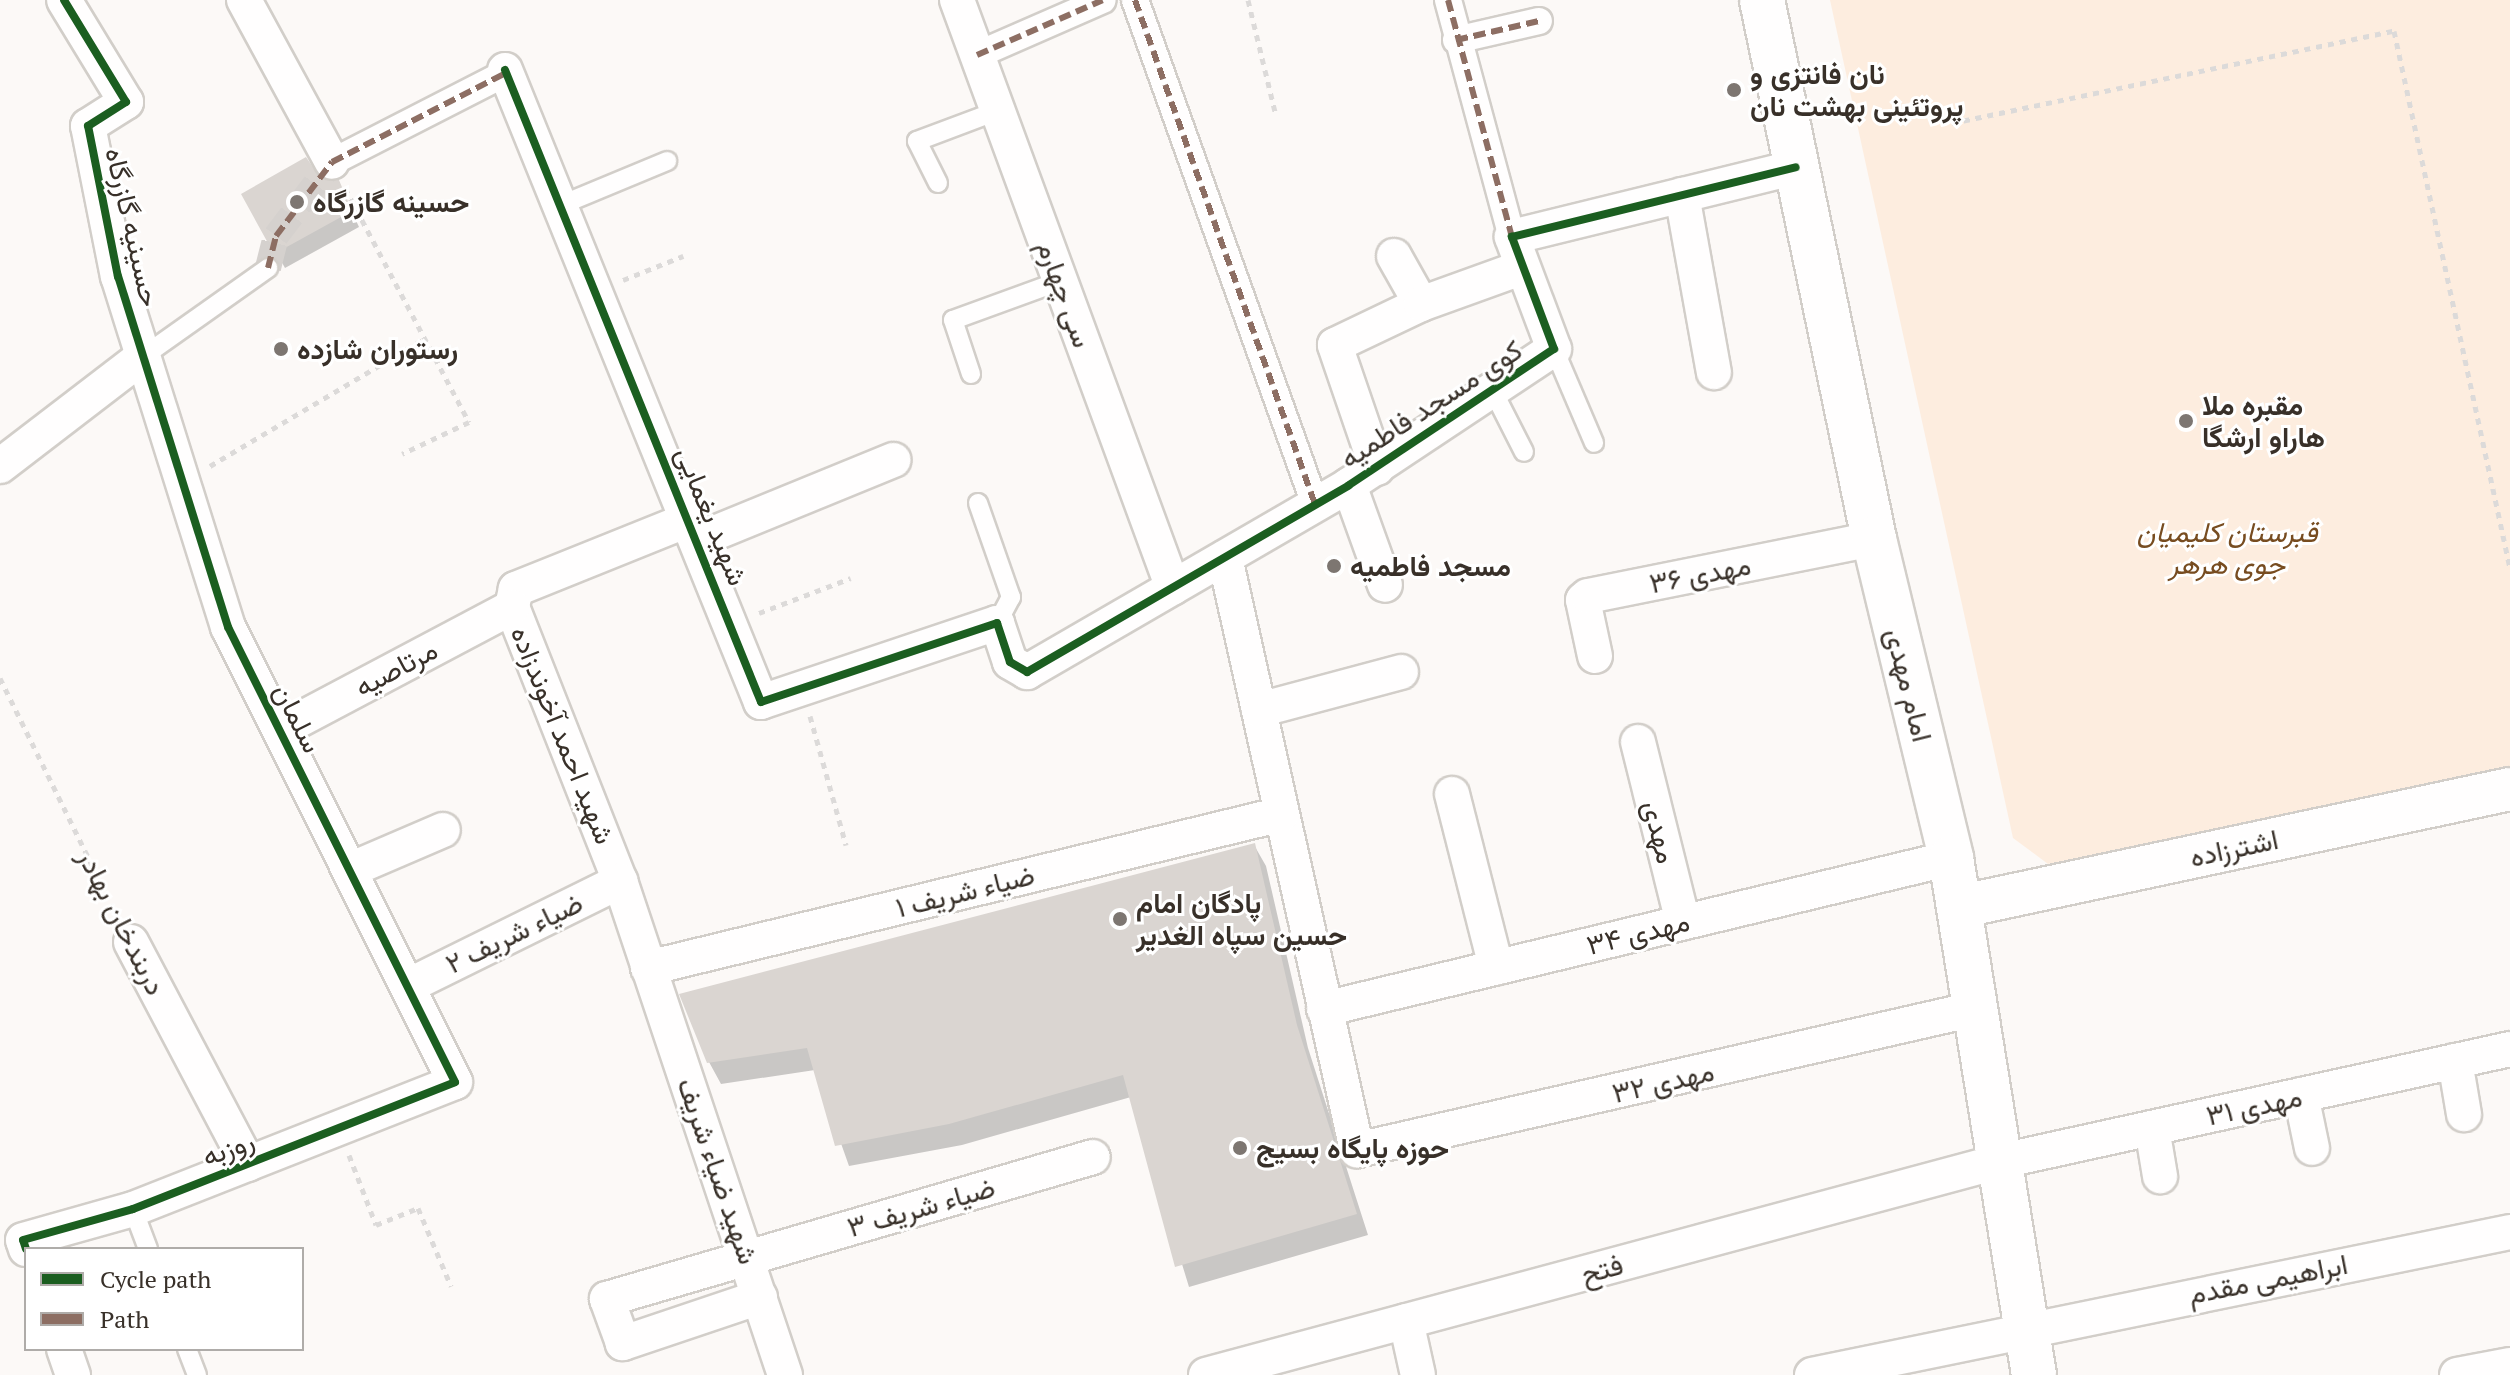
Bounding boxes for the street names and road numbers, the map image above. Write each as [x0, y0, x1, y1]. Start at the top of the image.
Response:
street label: حسینیه گازرگاه [98, 144, 168, 310]
street label: سی چهارم [1030, 236, 1100, 352]
street label: کوی مسجد فاطمیه [1334, 333, 1528, 475]
street label: شهید یغمایی [669, 442, 755, 590]
street label: مهدی ۳۶ [1647, 548, 1753, 600]
street label: شهید احمد آخوندزاده [504, 621, 622, 849]
street label: امام مهدی [1879, 625, 1939, 745]
street label: مرتاصیه [349, 632, 443, 704]
street label: سلمان [266, 678, 330, 758]
street label: مهدی [1636, 797, 1684, 867]
street label: اشترزاده [2187, 822, 2281, 874]
street label: دربندخان بهادر [71, 843, 173, 1001]
street label: ضیاء شریف ۱ [892, 858, 1038, 924]
street label: ضیاء شریف ۲ [440, 885, 588, 981]
street label: مهدی ۳۴ [1583, 904, 1693, 962]
street label: مهدی ۳۲ [1609, 1054, 1717, 1110]
street label: شهید ضیاء شریف [670, 1074, 766, 1268]
street label: مهدی ۳۱ [2203, 1079, 2305, 1133]
street label: روزبه [197, 1123, 259, 1173]
street label: ضیاء شریف ۳ [843, 1170, 999, 1244]
street label: فتح [1577, 1247, 1627, 1291]
street label: ابراهیمی مقدم [2185, 1247, 2351, 1311]

